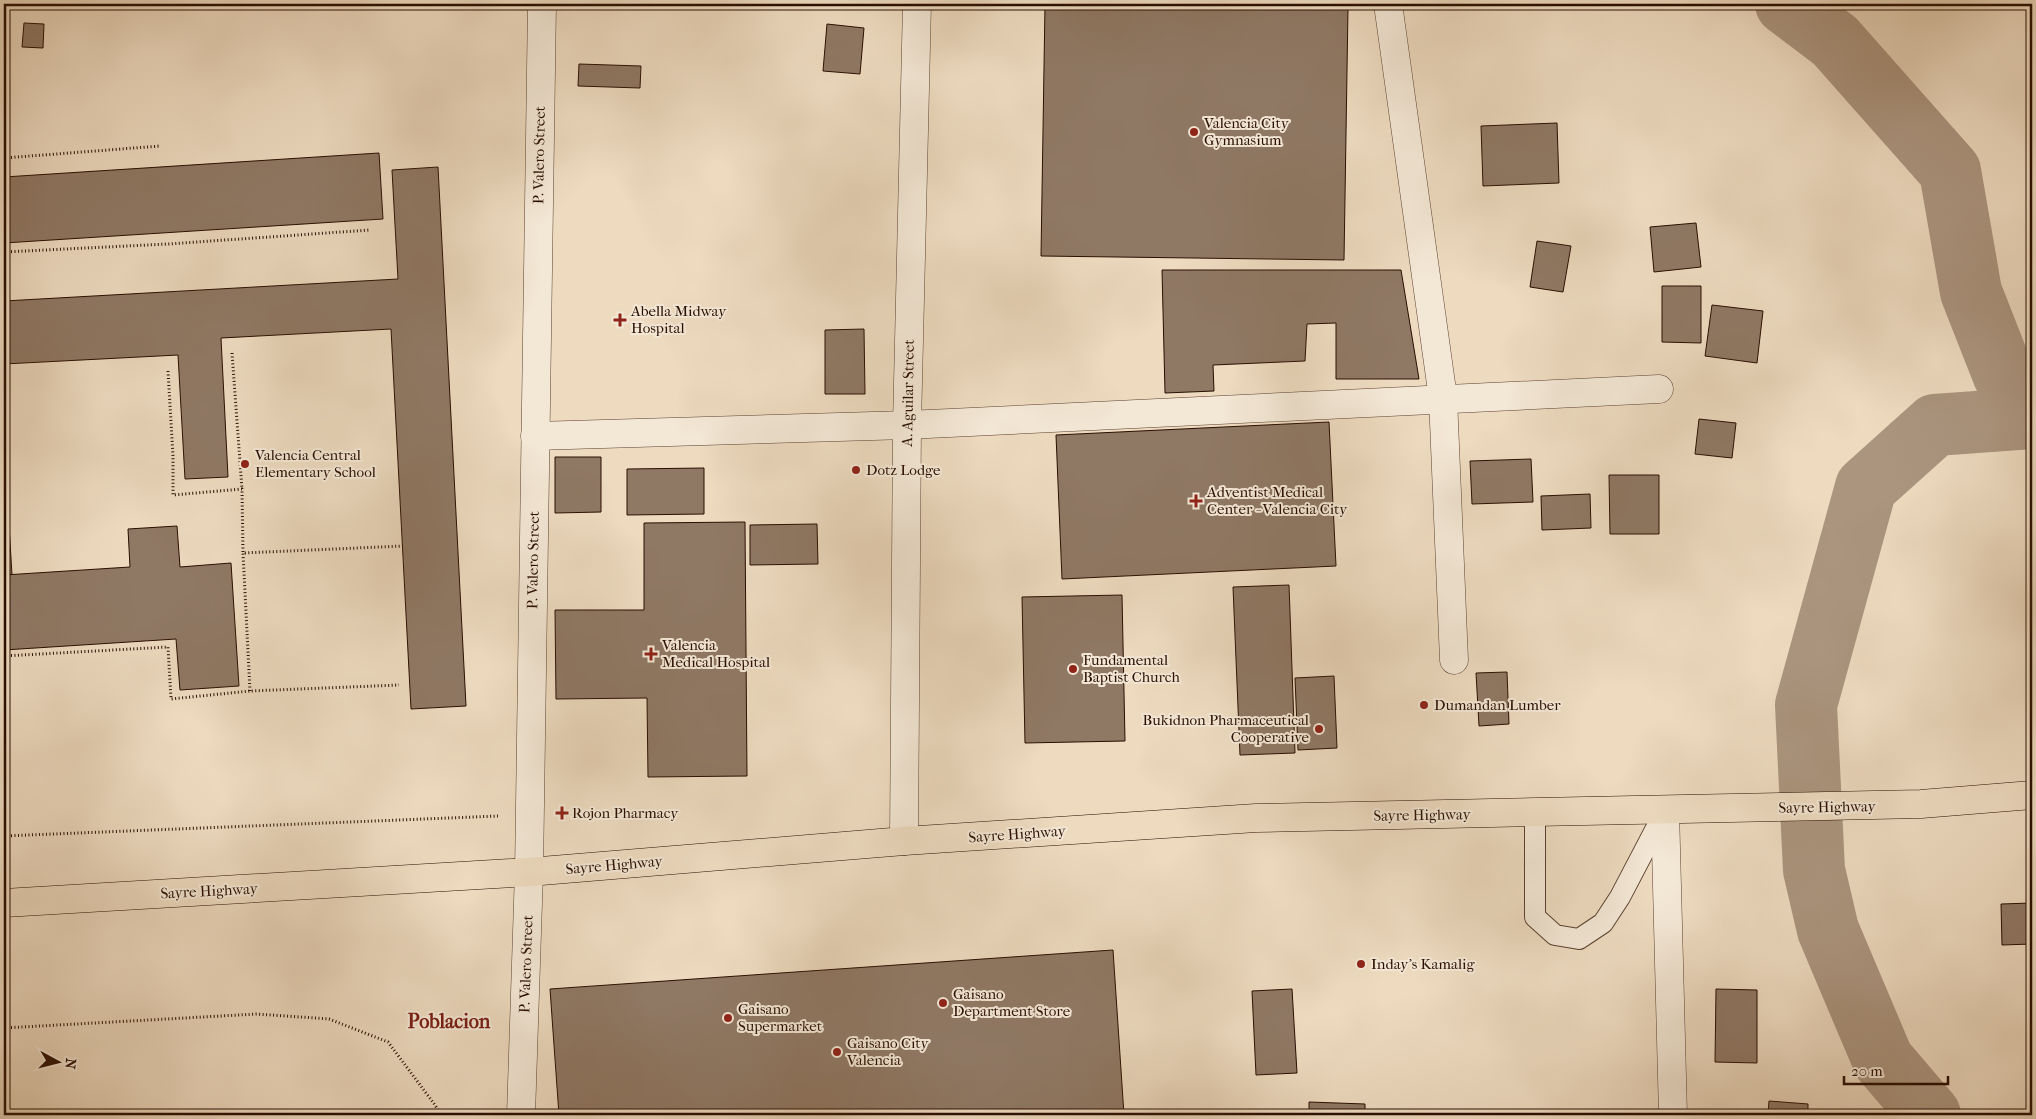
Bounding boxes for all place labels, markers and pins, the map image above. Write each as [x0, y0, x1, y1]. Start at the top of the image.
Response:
place label: Valencia City Gymnasium [1203, 114, 1290, 149]
marker: Valencia City Gymnasium [1188, 126, 1200, 138]
place label: Abella Midway Hospital [630, 302, 727, 337]
marker: Abella Midway Hospital [613, 313, 627, 327]
place label: Valencia Central Elementary School [254, 446, 376, 481]
marker: Valencia Central Elementary School [239, 458, 251, 470]
place label: Dotz Lodge [866, 461, 941, 479]
marker: Dotz Lodge [850, 464, 862, 476]
place label: Adventist Medical Center - Valencia City [1206, 483, 1348, 518]
marker: Adventist Medical Center - Valencia City [1189, 494, 1203, 508]
place label: Valencia Medical Hospital [661, 636, 770, 671]
marker: Valencia Medical Hospital [644, 647, 658, 661]
place label: Fundamental Baptist Church [1083, 651, 1180, 686]
marker: Fundamental Baptist Church [1067, 663, 1079, 675]
place label: Dumandan Lumber [1434, 696, 1561, 714]
marker: Dumandan Lumber [1418, 699, 1430, 711]
place label: Bukidnon Pharmaceutical Cooperative [1142, 711, 1310, 746]
marker: Bukidnon Pharmaceutical Cooperative [1313, 723, 1325, 735]
place label: Rojon Pharmacy [572, 804, 679, 822]
marker: Rojon Pharmacy [556, 807, 568, 819]
place label: Inday's Kamalig [1371, 955, 1475, 973]
marker: Inday's Kamalig [1355, 958, 1367, 970]
place label: Gaisano Department Store [953, 985, 1071, 1020]
marker: Gaisano Department Store [937, 997, 949, 1009]
place label: Gaisano Supermarket [738, 1000, 823, 1035]
marker: Gaisano Supermarket [722, 1012, 734, 1024]
place label: Gaisano City Valencia [846, 1034, 930, 1069]
marker: Gaisano City Valencia [831, 1046, 843, 1058]

